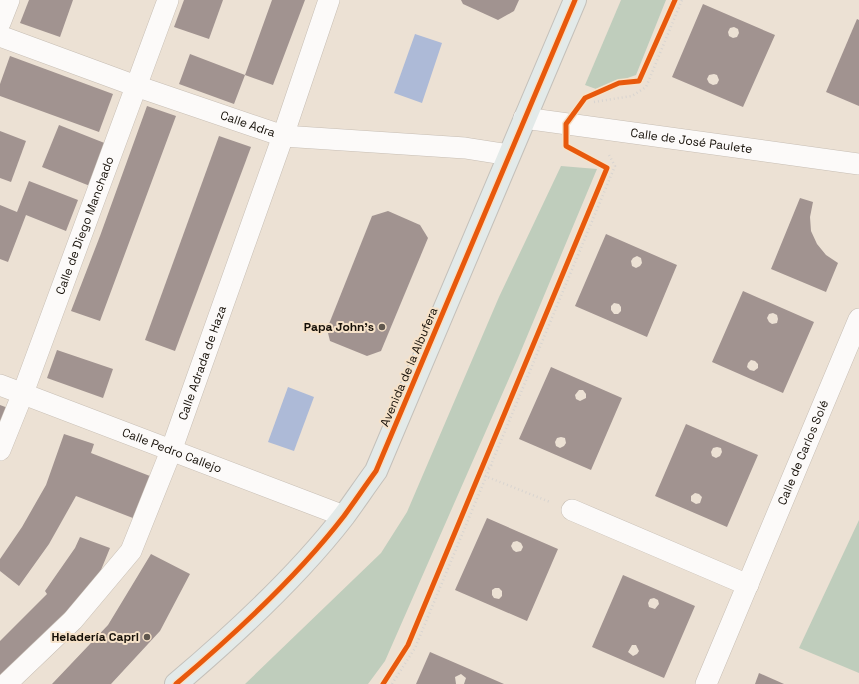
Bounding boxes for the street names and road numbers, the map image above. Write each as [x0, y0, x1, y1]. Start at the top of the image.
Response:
street label: Calle Adra [218, 107, 278, 141]
street label: Calle de José Paulete [629, 125, 753, 157]
street label: Calle de Diego Manchado [52, 154, 118, 297]
street label: Calle Adrada de Haza [175, 303, 230, 422]
street label: Avenida de la Albufera [377, 305, 441, 429]
street label: Calle de Carlos Solé [774, 398, 832, 507]
street label: Calle Pedro Callejo [120, 424, 224, 477]

